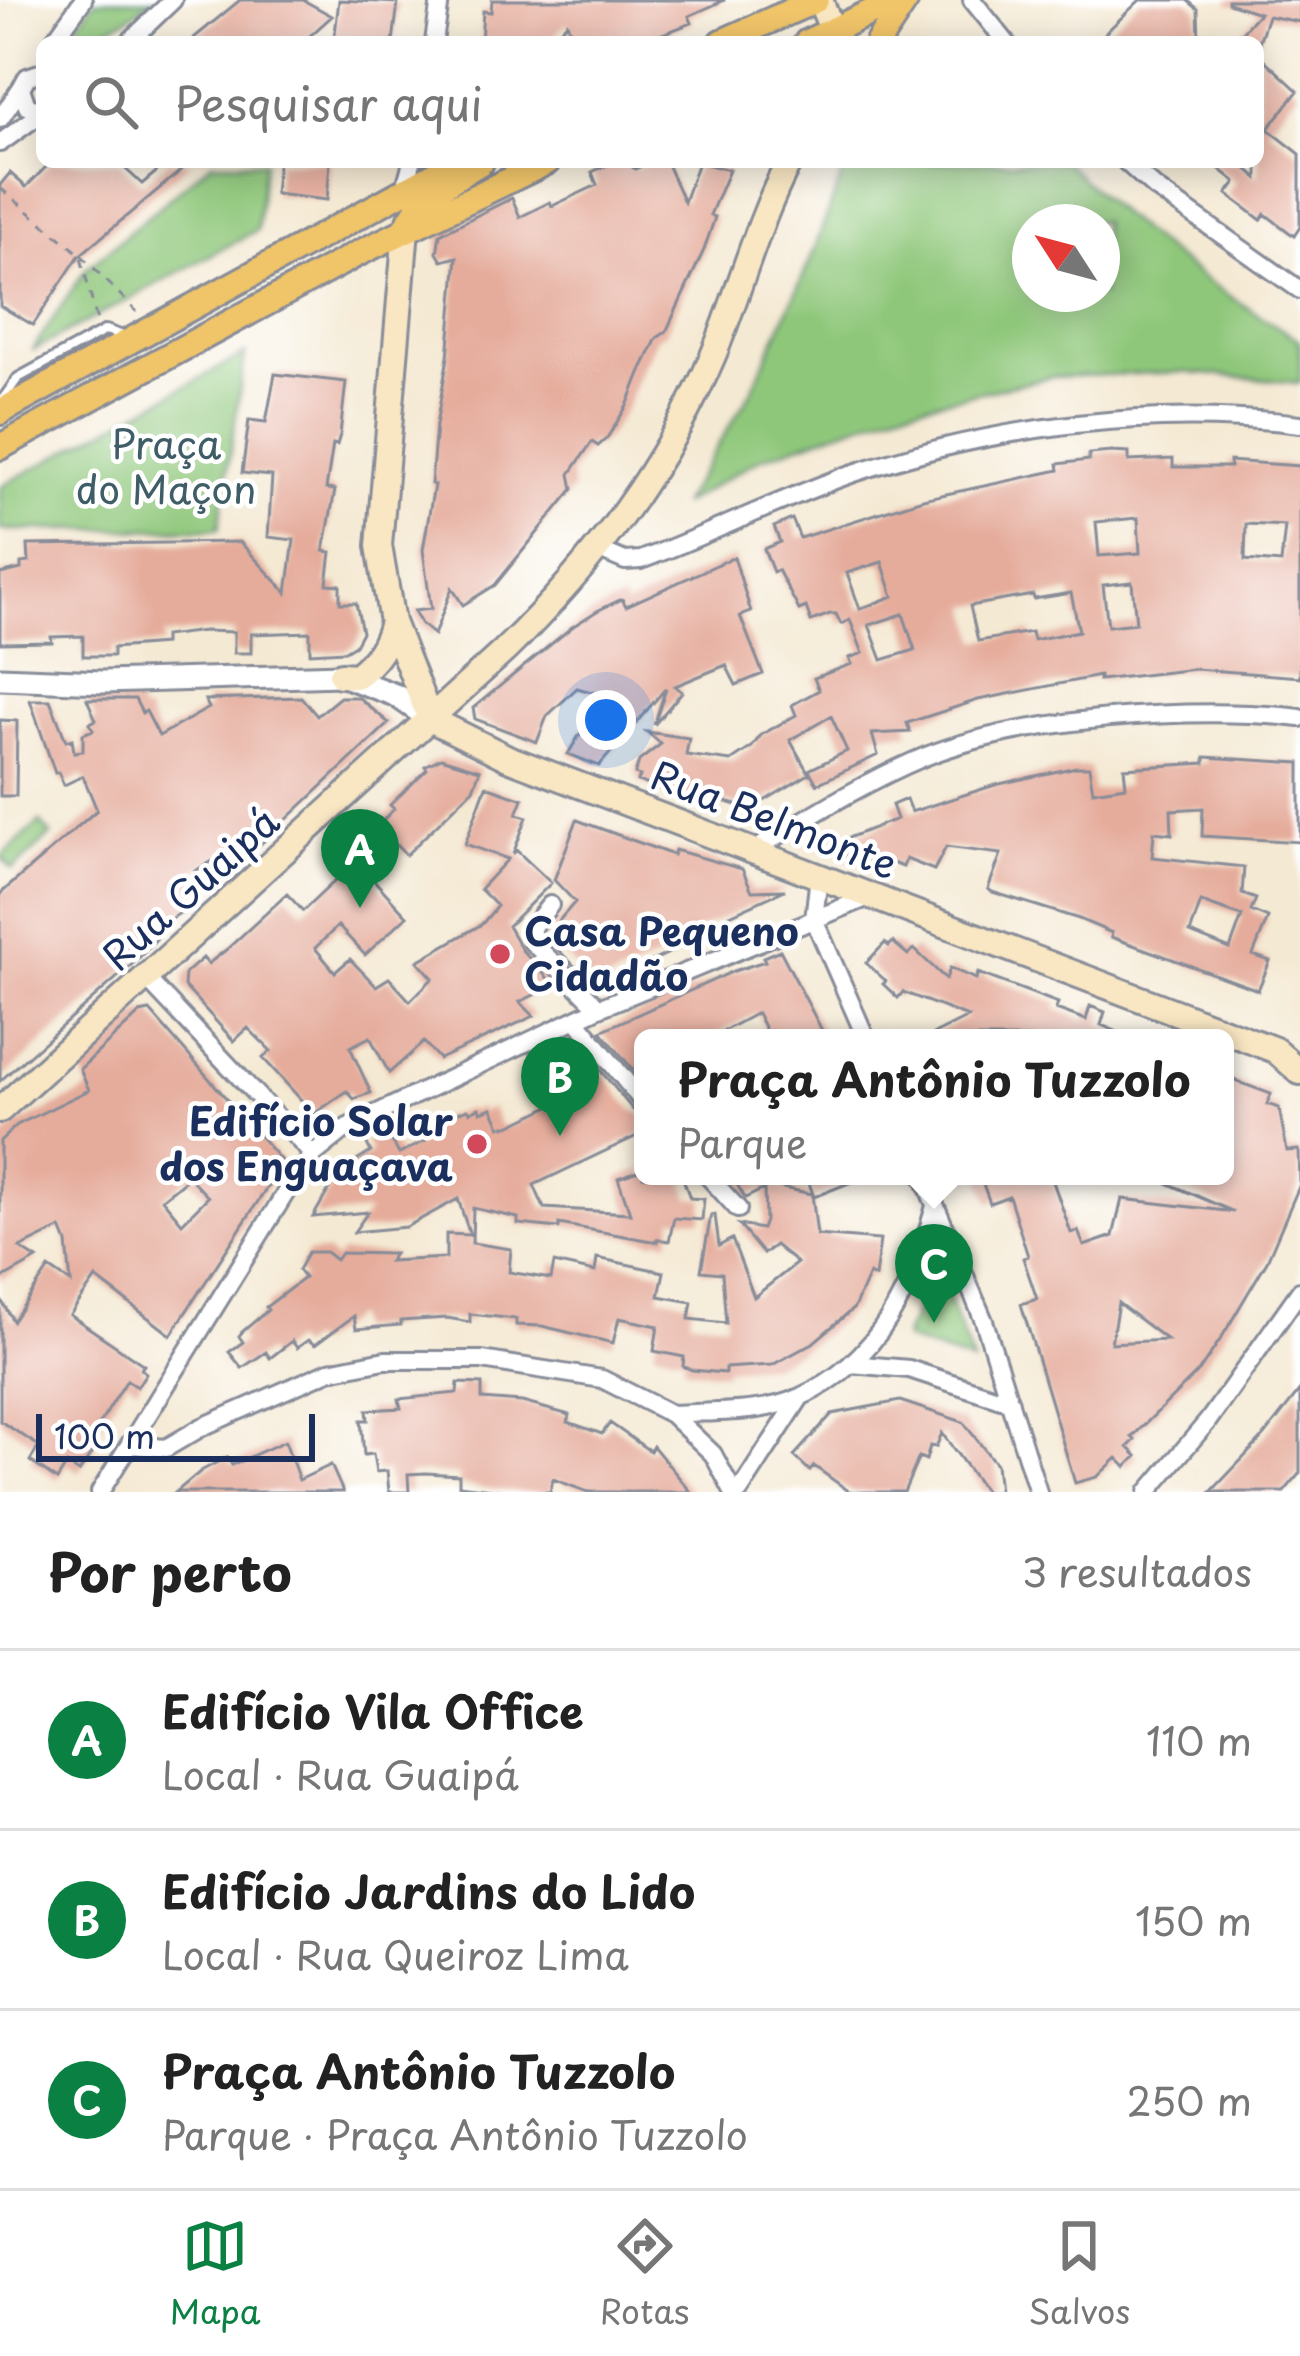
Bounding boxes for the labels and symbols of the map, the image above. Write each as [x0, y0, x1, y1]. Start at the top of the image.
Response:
north arrow [1012, 204, 1120, 312]
park label: Praça do Maçon [76, 413, 256, 517]
your location [576, 690, 636, 750]
street label: Rua Belmonte [643, 744, 907, 892]
street label: Rua Guaipá [88, 791, 291, 983]
pin: A [321, 809, 399, 908]
place label: Casa Pequeno Cidadão [524, 900, 799, 1004]
marker: Casa Pequeno Cidadão [487, 941, 513, 967]
pin: B [521, 1037, 599, 1136]
place label: Edifício Solar dos Enguaçava [159, 1090, 453, 1194]
marker: Edifício Solar dos Enguaçava [464, 1131, 490, 1157]
pin: C [895, 1224, 973, 1323]
scale bar [36, 1408, 315, 1461]

